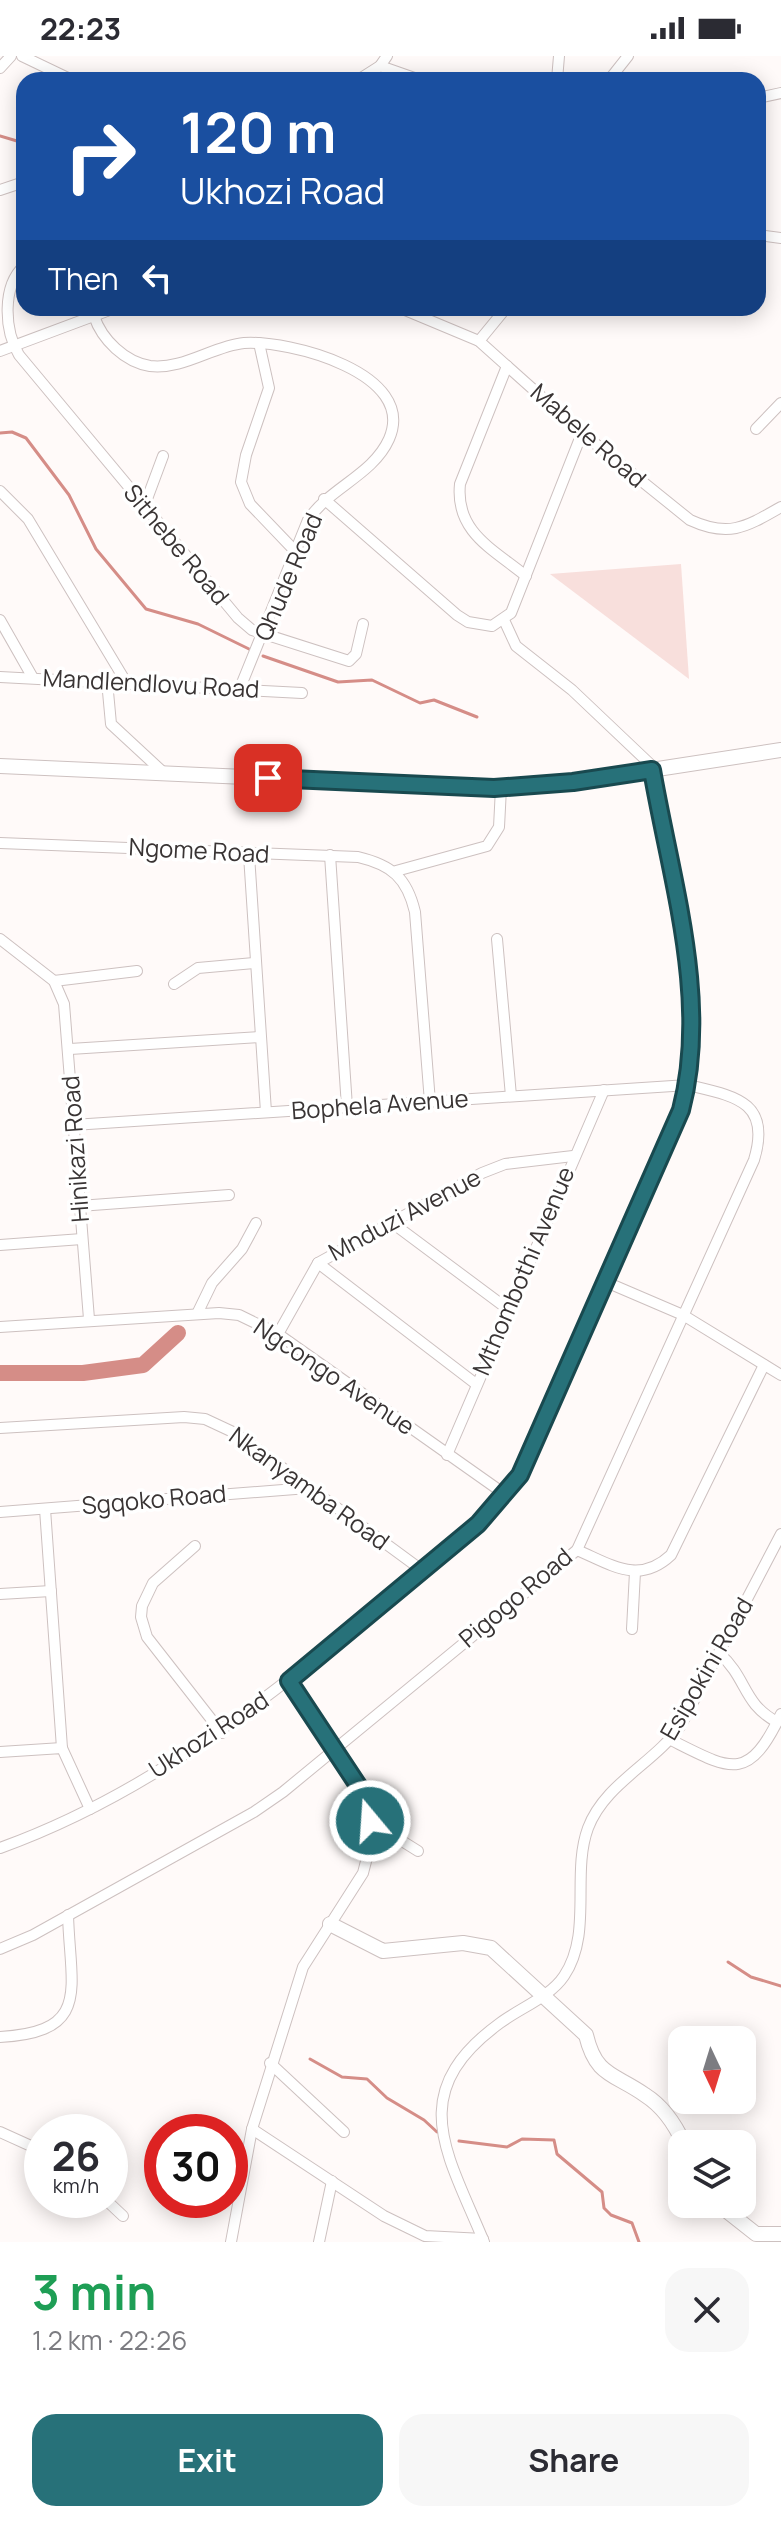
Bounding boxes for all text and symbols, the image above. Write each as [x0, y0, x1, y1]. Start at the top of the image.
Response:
text: 22:23 [40, 8, 121, 49]
text: 120 m [180, 93, 336, 170]
icon: right [48, 104, 152, 208]
text: Ukhozi Road [180, 166, 385, 215]
icon: left [135, 256, 179, 300]
text: Then [48, 258, 119, 299]
street label: Mabele Road [524, 375, 654, 494]
street label: Sithebe Road [117, 477, 237, 611]
street label: Qhude Road [246, 507, 329, 645]
street label: Mandlendlovu Road [42, 660, 260, 705]
pin [234, 744, 302, 812]
icon: arrive [246, 756, 290, 800]
street label: Ngome Road [128, 829, 270, 870]
street label: Hinikazi Road [53, 1075, 96, 1224]
street label: Bophela Avenue [290, 1081, 469, 1126]
street label: Mnduzi Avenue [322, 1160, 486, 1268]
street label: Mthombothi Avenue [464, 1161, 581, 1380]
street label: Ngcongo Avenue [248, 1310, 422, 1442]
street label: Nkanyamba Road [223, 1418, 397, 1557]
street label: Sgqoko Road [80, 1476, 228, 1521]
street label: Pigogo Road [451, 1540, 579, 1654]
street label: Esipokini Road [652, 1591, 760, 1745]
street label: Ukhozi Road [142, 1683, 275, 1785]
position arrow [328, 1779, 412, 1863]
north arrow [668, 2026, 756, 2114]
map controls [668, 2026, 756, 2218]
speed limit sign: 30 [144, 2114, 248, 2218]
text: 26 [52, 2128, 100, 2183]
button: layers [668, 2130, 756, 2218]
text: km/h [53, 2172, 99, 2199]
text: 3 min [32, 2259, 156, 2324]
button: close [665, 2268, 749, 2352]
text: 1.2 km · 22:26 [32, 2322, 187, 2358]
button: Exit [32, 2414, 383, 2506]
button: Share [399, 2414, 749, 2506]

